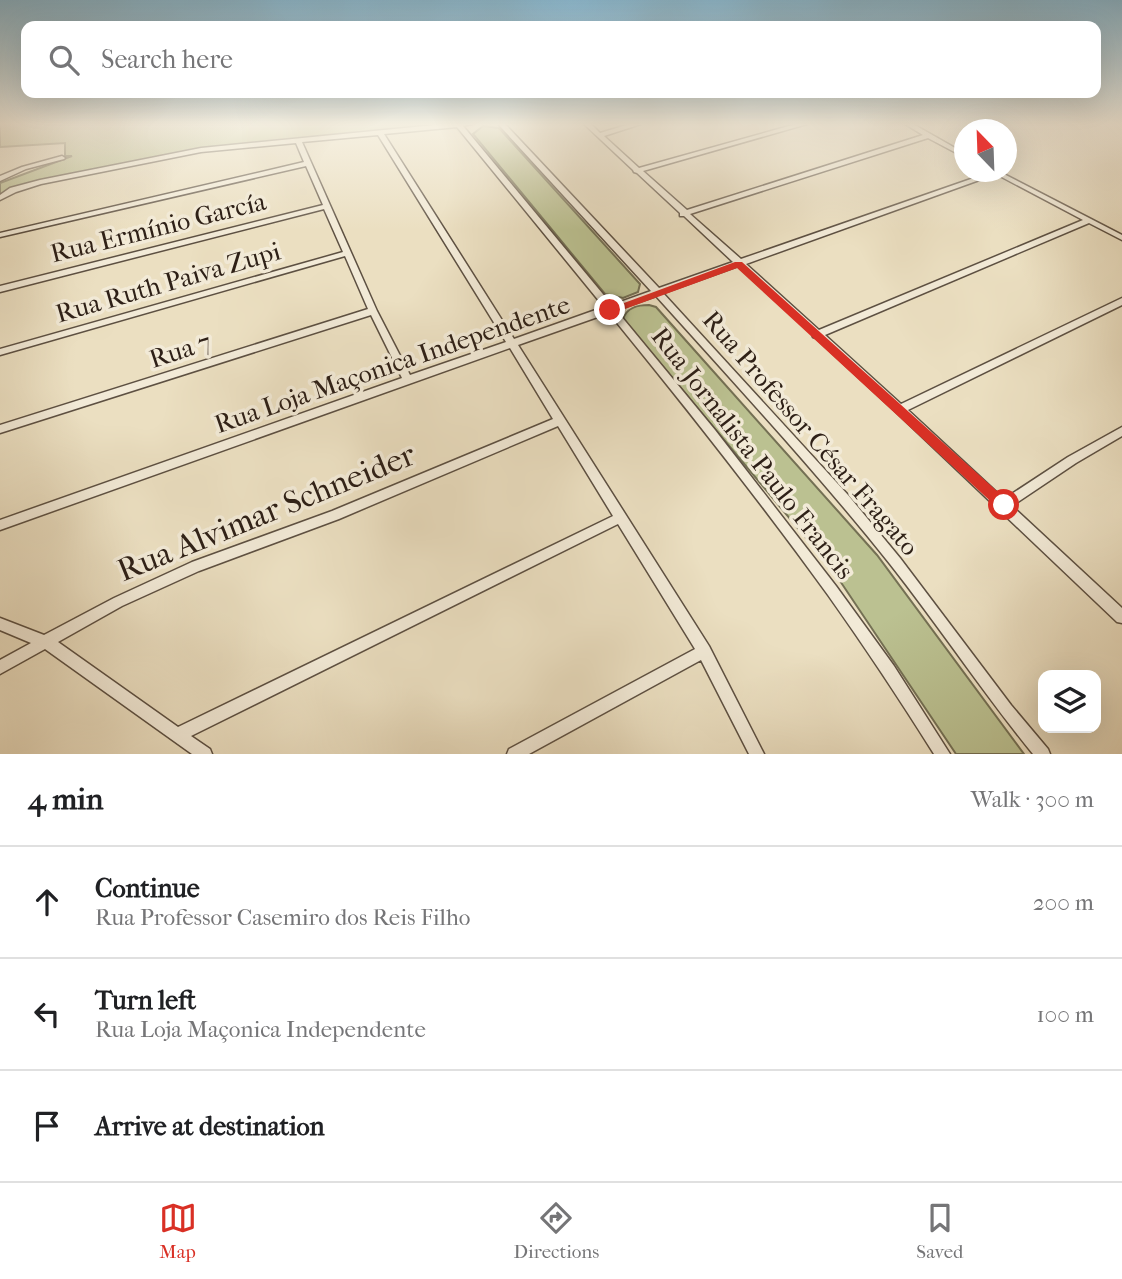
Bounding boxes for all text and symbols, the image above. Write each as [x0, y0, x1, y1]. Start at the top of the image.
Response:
search box [21, 21, 1101, 98]
icon: search [45, 41, 83, 79]
text: Search here [101, 44, 233, 75]
north arrow [954, 119, 1017, 182]
street label: Rua Ermínio García [47, 185, 270, 269]
street label: Rua Ruth Paiva Zupi [52, 235, 284, 329]
street label: Rua Loja Maçonica Independente [210, 289, 574, 440]
route end [594, 294, 625, 325]
street label: Rua Professor César Fragato [696, 305, 925, 562]
street label: Rua Jornalista Paulo Francis [645, 321, 861, 585]
street label: Rua 7 [145, 326, 215, 375]
street label: Rua Alvimar Schneider [112, 436, 421, 589]
route start [988, 489, 1019, 520]
map controls [1038, 670, 1101, 733]
button: layers [1038, 670, 1101, 733]
text: 4 min [28, 782, 103, 817]
text: Walk · 300 m [971, 786, 1094, 813]
text: Continue [95, 873, 200, 904]
icon: ahead [28, 883, 66, 921]
text: 200 m [1033, 889, 1094, 916]
text: Rua Professor Casemiro dos Reis Filho [95, 904, 470, 931]
text: Turn left [95, 985, 196, 1016]
icon: left [28, 995, 66, 1033]
text: 100 m [1036, 1001, 1094, 1028]
text: Rua Loja Maçonica Independente [95, 1016, 426, 1043]
icon: arrive [28, 1107, 66, 1145]
text: Arrive at destination [95, 1111, 325, 1142]
tab: Map [159, 1199, 197, 1263]
tab: Directions [514, 1199, 599, 1263]
tab: Saved [916, 1199, 963, 1263]

